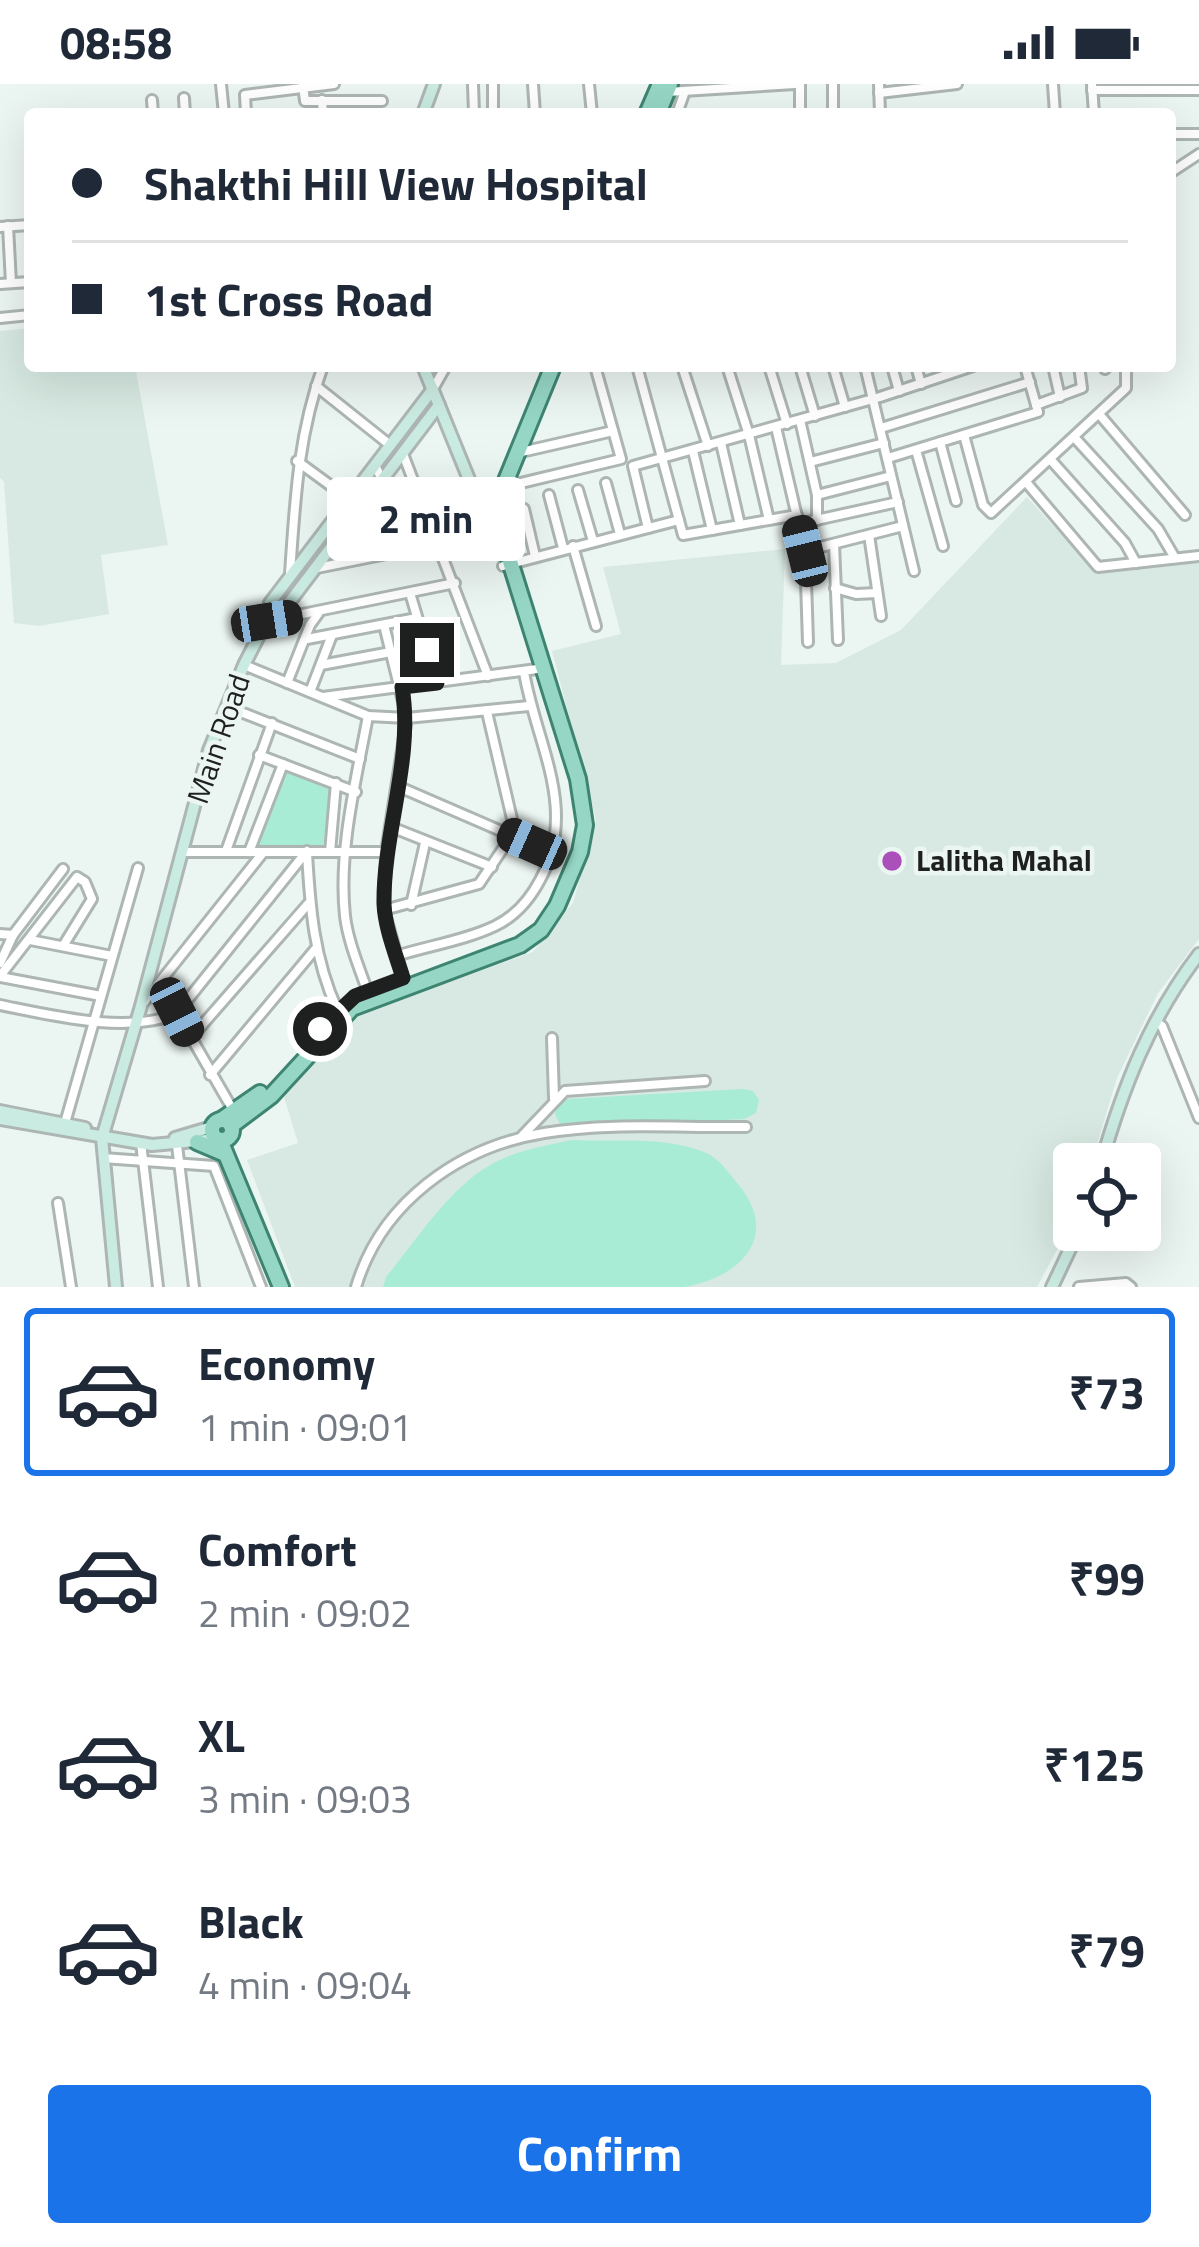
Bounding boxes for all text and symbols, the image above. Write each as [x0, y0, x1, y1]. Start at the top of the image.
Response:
text: 08:58 [60, 8, 172, 76]
text: Shakthi Hill View Hospital [144, 149, 648, 217]
text: 1st Cross Road [144, 265, 433, 333]
callout: 2 min [328, 476, 526, 560]
text: 2 min [379, 489, 473, 548]
car [779, 512, 831, 590]
car [229, 598, 305, 644]
route end [400, 623, 454, 677]
street label: Main Road [174, 668, 262, 810]
car [492, 813, 572, 875]
place label: Lalitha Mahal [916, 837, 1092, 883]
marker: Lalitha Mahal [879, 848, 905, 874]
car [145, 972, 209, 1052]
route start [293, 1002, 347, 1056]
map controls [1053, 1143, 1161, 1251]
button: locate [1053, 1143, 1161, 1251]
text: Economy [198, 1329, 375, 1397]
icon: car [54, 1338, 162, 1446]
text: ₹73 [1069, 1358, 1145, 1426]
text: 1 min · 09:01 [198, 1397, 412, 1456]
text: Comfort [198, 1515, 357, 1583]
icon: car [54, 1524, 162, 1632]
text: ₹99 [1069, 1544, 1145, 1612]
text: 2 min · 09:02 [198, 1583, 412, 1642]
text: XL [198, 1701, 245, 1769]
icon: car [54, 1710, 162, 1818]
text: ₹125 [1044, 1730, 1145, 1798]
text: 3 min · 09:03 [198, 1769, 412, 1828]
text: Black [198, 1887, 304, 1955]
icon: car [54, 1896, 162, 2004]
text: ₹79 [1069, 1916, 1145, 1984]
text: 4 min · 09:04 [198, 1955, 412, 2014]
button: Confirm [48, 2085, 1151, 2223]

